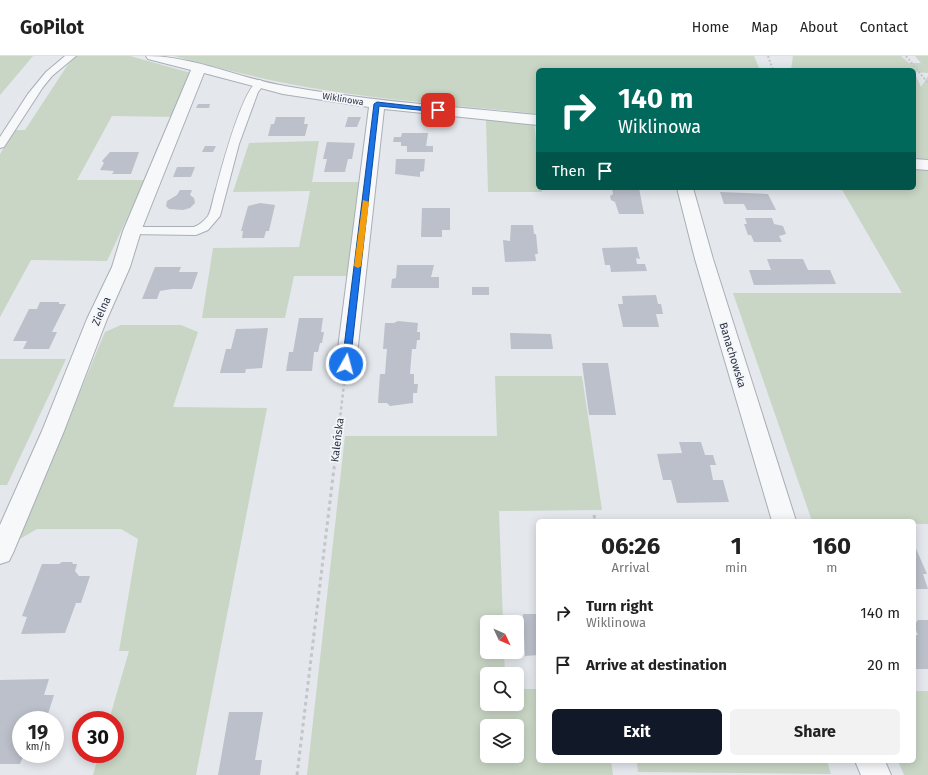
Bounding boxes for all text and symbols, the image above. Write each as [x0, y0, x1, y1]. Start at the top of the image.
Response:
text: GoPilot [20, 16, 84, 39]
text: Home [692, 19, 729, 36]
text: Map [751, 19, 778, 36]
text: About [800, 19, 838, 36]
text: Contact [860, 19, 908, 36]
text: 140 m [618, 82, 694, 115]
icon: right [552, 84, 604, 136]
street label: Wiklinowa [322, 91, 364, 107]
pin [421, 93, 455, 127]
icon: arrive [427, 99, 449, 121]
text: Wiklinowa [618, 116, 701, 138]
icon: arrive [594, 160, 616, 182]
text: Then [552, 162, 586, 180]
street label: Zielna [89, 295, 114, 328]
street label: Banachowska [716, 321, 749, 389]
position arrow [325, 343, 367, 385]
street label: Kaleńska [328, 417, 347, 463]
text: 06:26 [601, 532, 660, 560]
text: 1 [731, 532, 742, 560]
text: 160 [812, 532, 851, 560]
text: Arrival [611, 560, 650, 575]
text: min [725, 560, 748, 575]
text: m [826, 560, 837, 575]
text: Turn right [586, 597, 653, 615]
icon: right [552, 602, 574, 624]
text: 140 m [860, 604, 900, 622]
north arrow [480, 615, 524, 659]
map controls [480, 615, 524, 763]
text: Wiklinowa [586, 615, 646, 630]
icon: arrive [552, 654, 574, 676]
text: Arrive at destination [586, 656, 727, 674]
text: 20 m [867, 656, 900, 674]
button: search [480, 667, 524, 711]
button: Exit [552, 709, 722, 755]
button: Share [730, 709, 900, 755]
speed limit sign: 30 [72, 711, 124, 763]
button: layers [480, 719, 524, 763]
text: 19 [28, 720, 48, 744]
text: km/h [26, 741, 50, 753]

